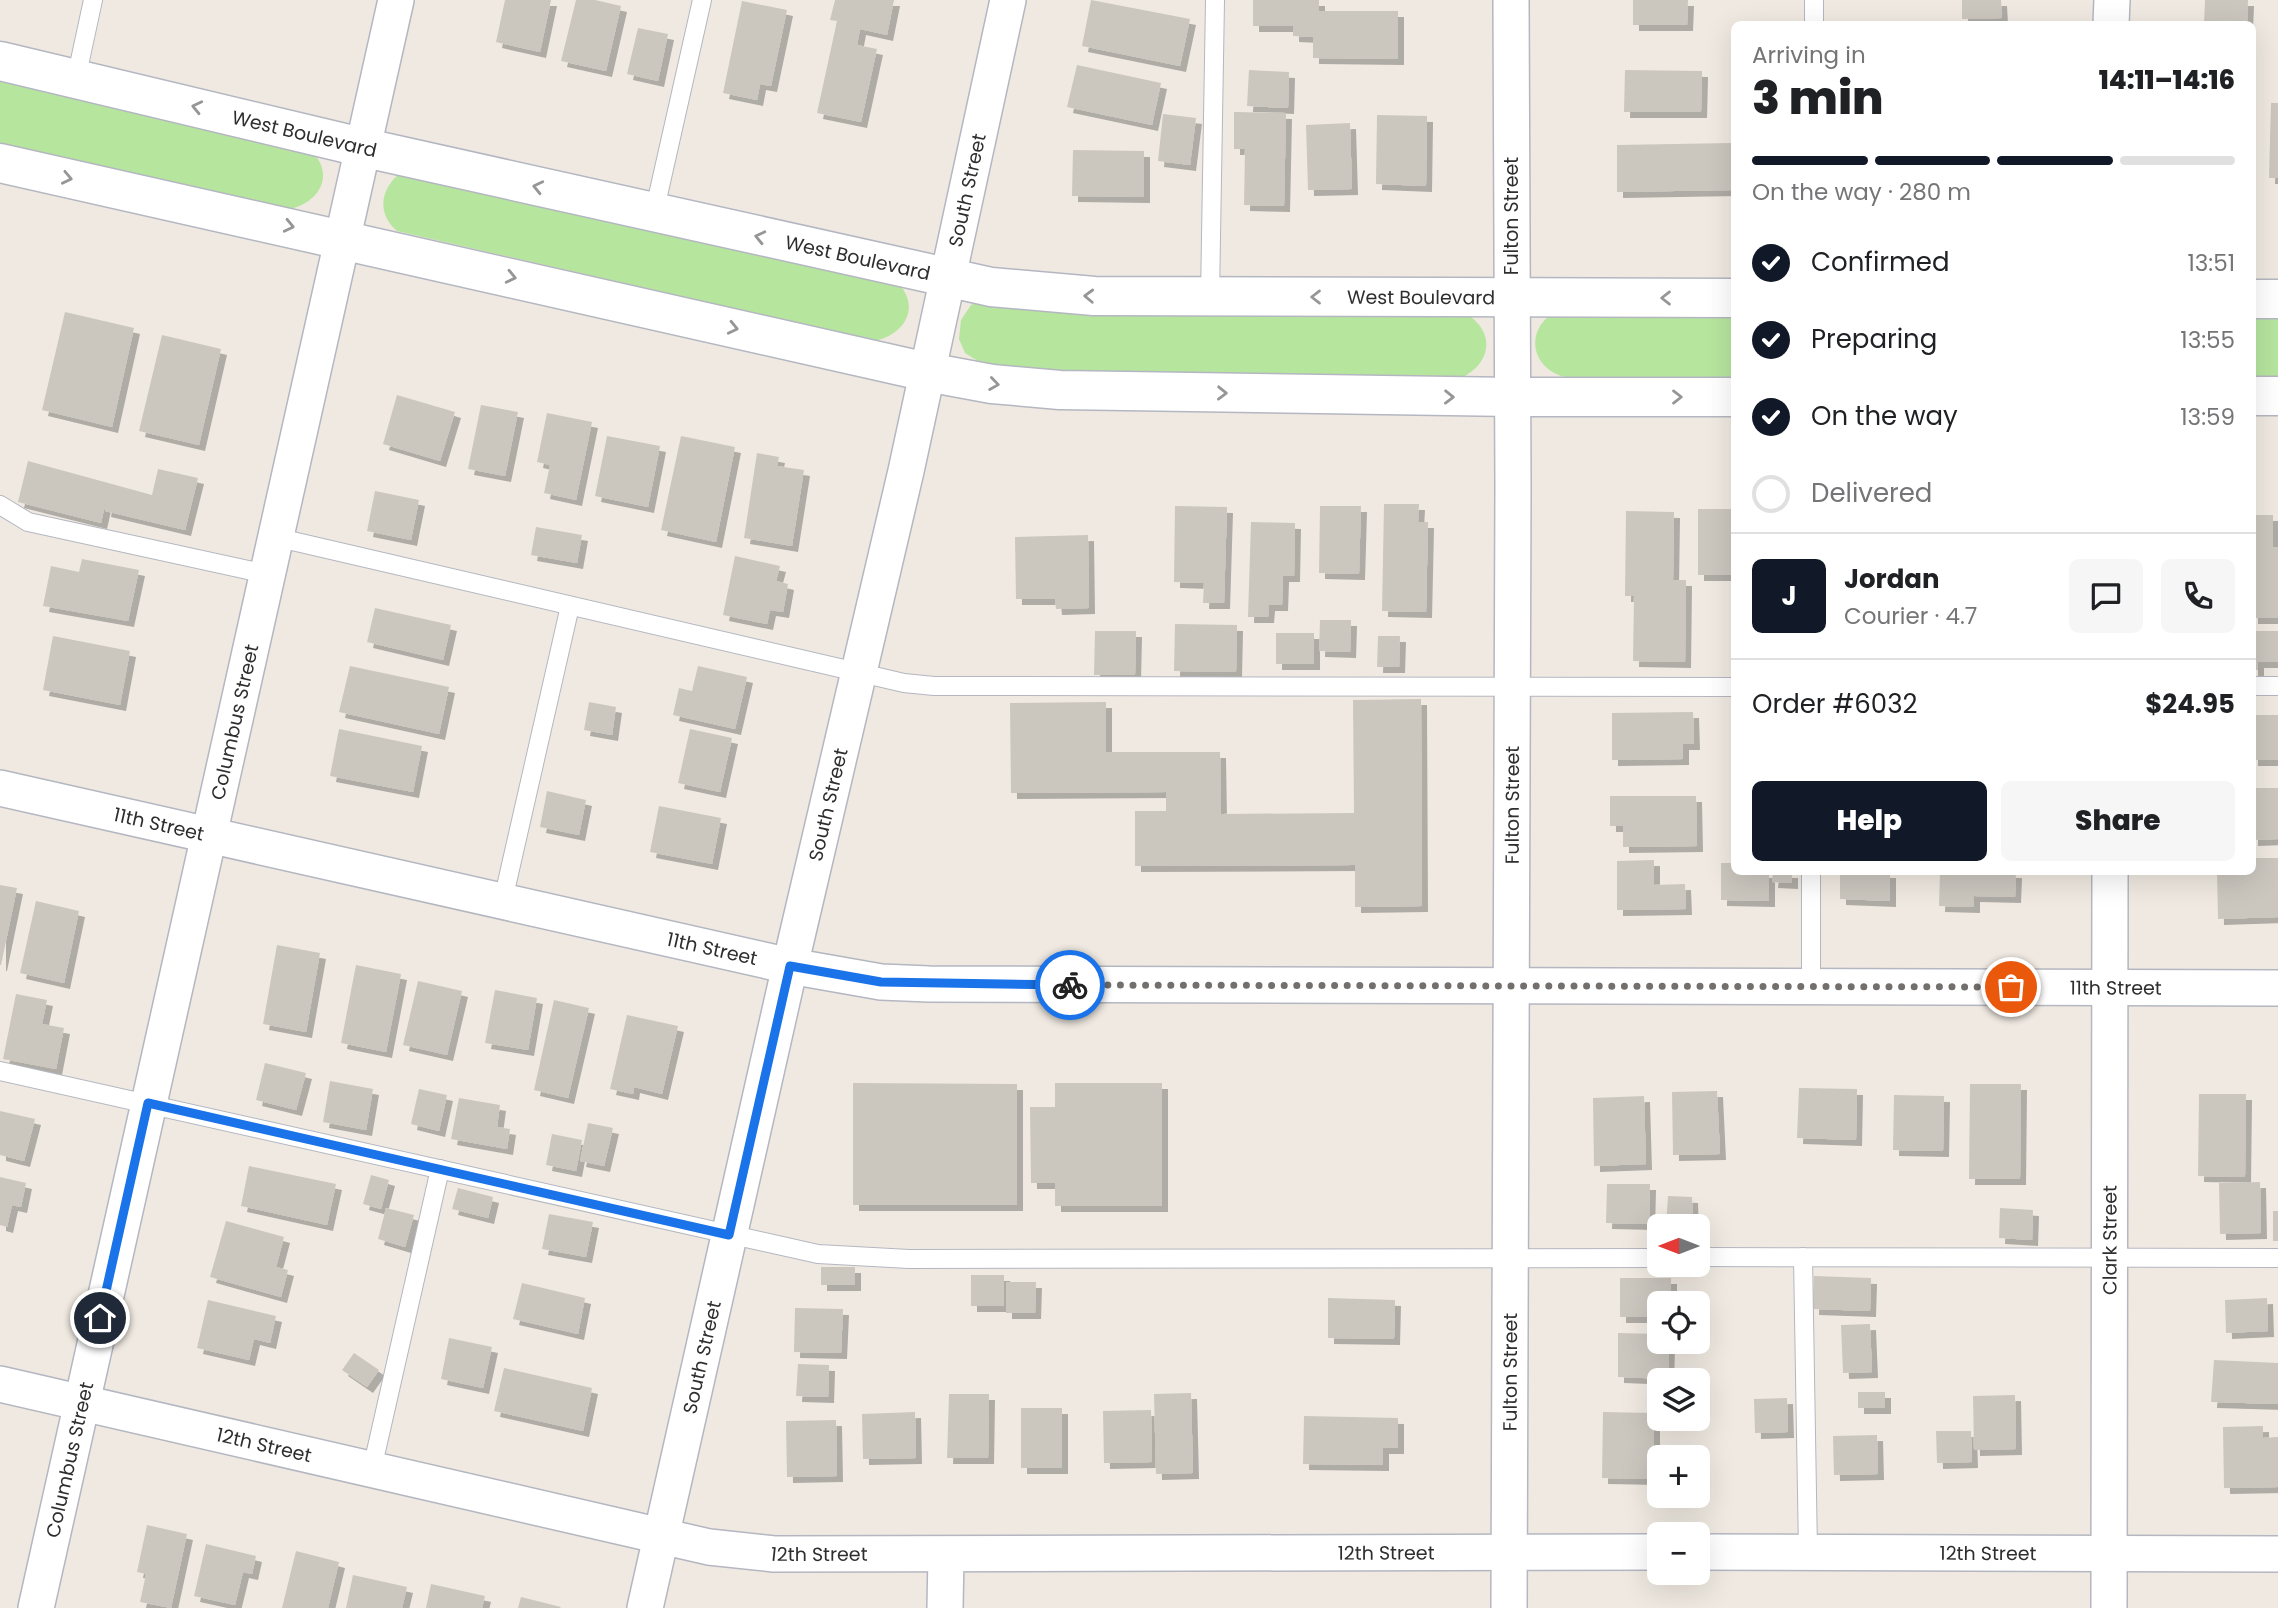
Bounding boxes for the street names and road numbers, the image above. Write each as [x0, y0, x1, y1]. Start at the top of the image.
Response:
street label: West Boulevard [229, 103, 380, 164]
street label: South Street [941, 131, 992, 249]
street label: Fulton Street [1498, 157, 1525, 275]
street label: West Boulevard [783, 228, 933, 287]
street label: West Boulevard [1347, 283, 1495, 311]
street label: Columbus Street [204, 641, 265, 802]
street label: South Street [802, 745, 854, 864]
street label: Fulton Street [1498, 746, 1526, 864]
street label: 11th Street [111, 801, 207, 847]
street label: 11th Street [664, 925, 760, 972]
street label: 11th Street [2070, 974, 2162, 1001]
street label: Clark Street [2096, 1185, 2123, 1295]
street label: South Street [676, 1298, 728, 1417]
street label: Fulton Street [1496, 1313, 1524, 1431]
street label: Columbus Street [39, 1379, 100, 1540]
street label: 12th Street [214, 1421, 314, 1469]
street label: 12th Street [1338, 1539, 1435, 1566]
street label: 12th Street [1940, 1539, 2037, 1567]
street label: 12th Street [769, 1540, 868, 1568]

